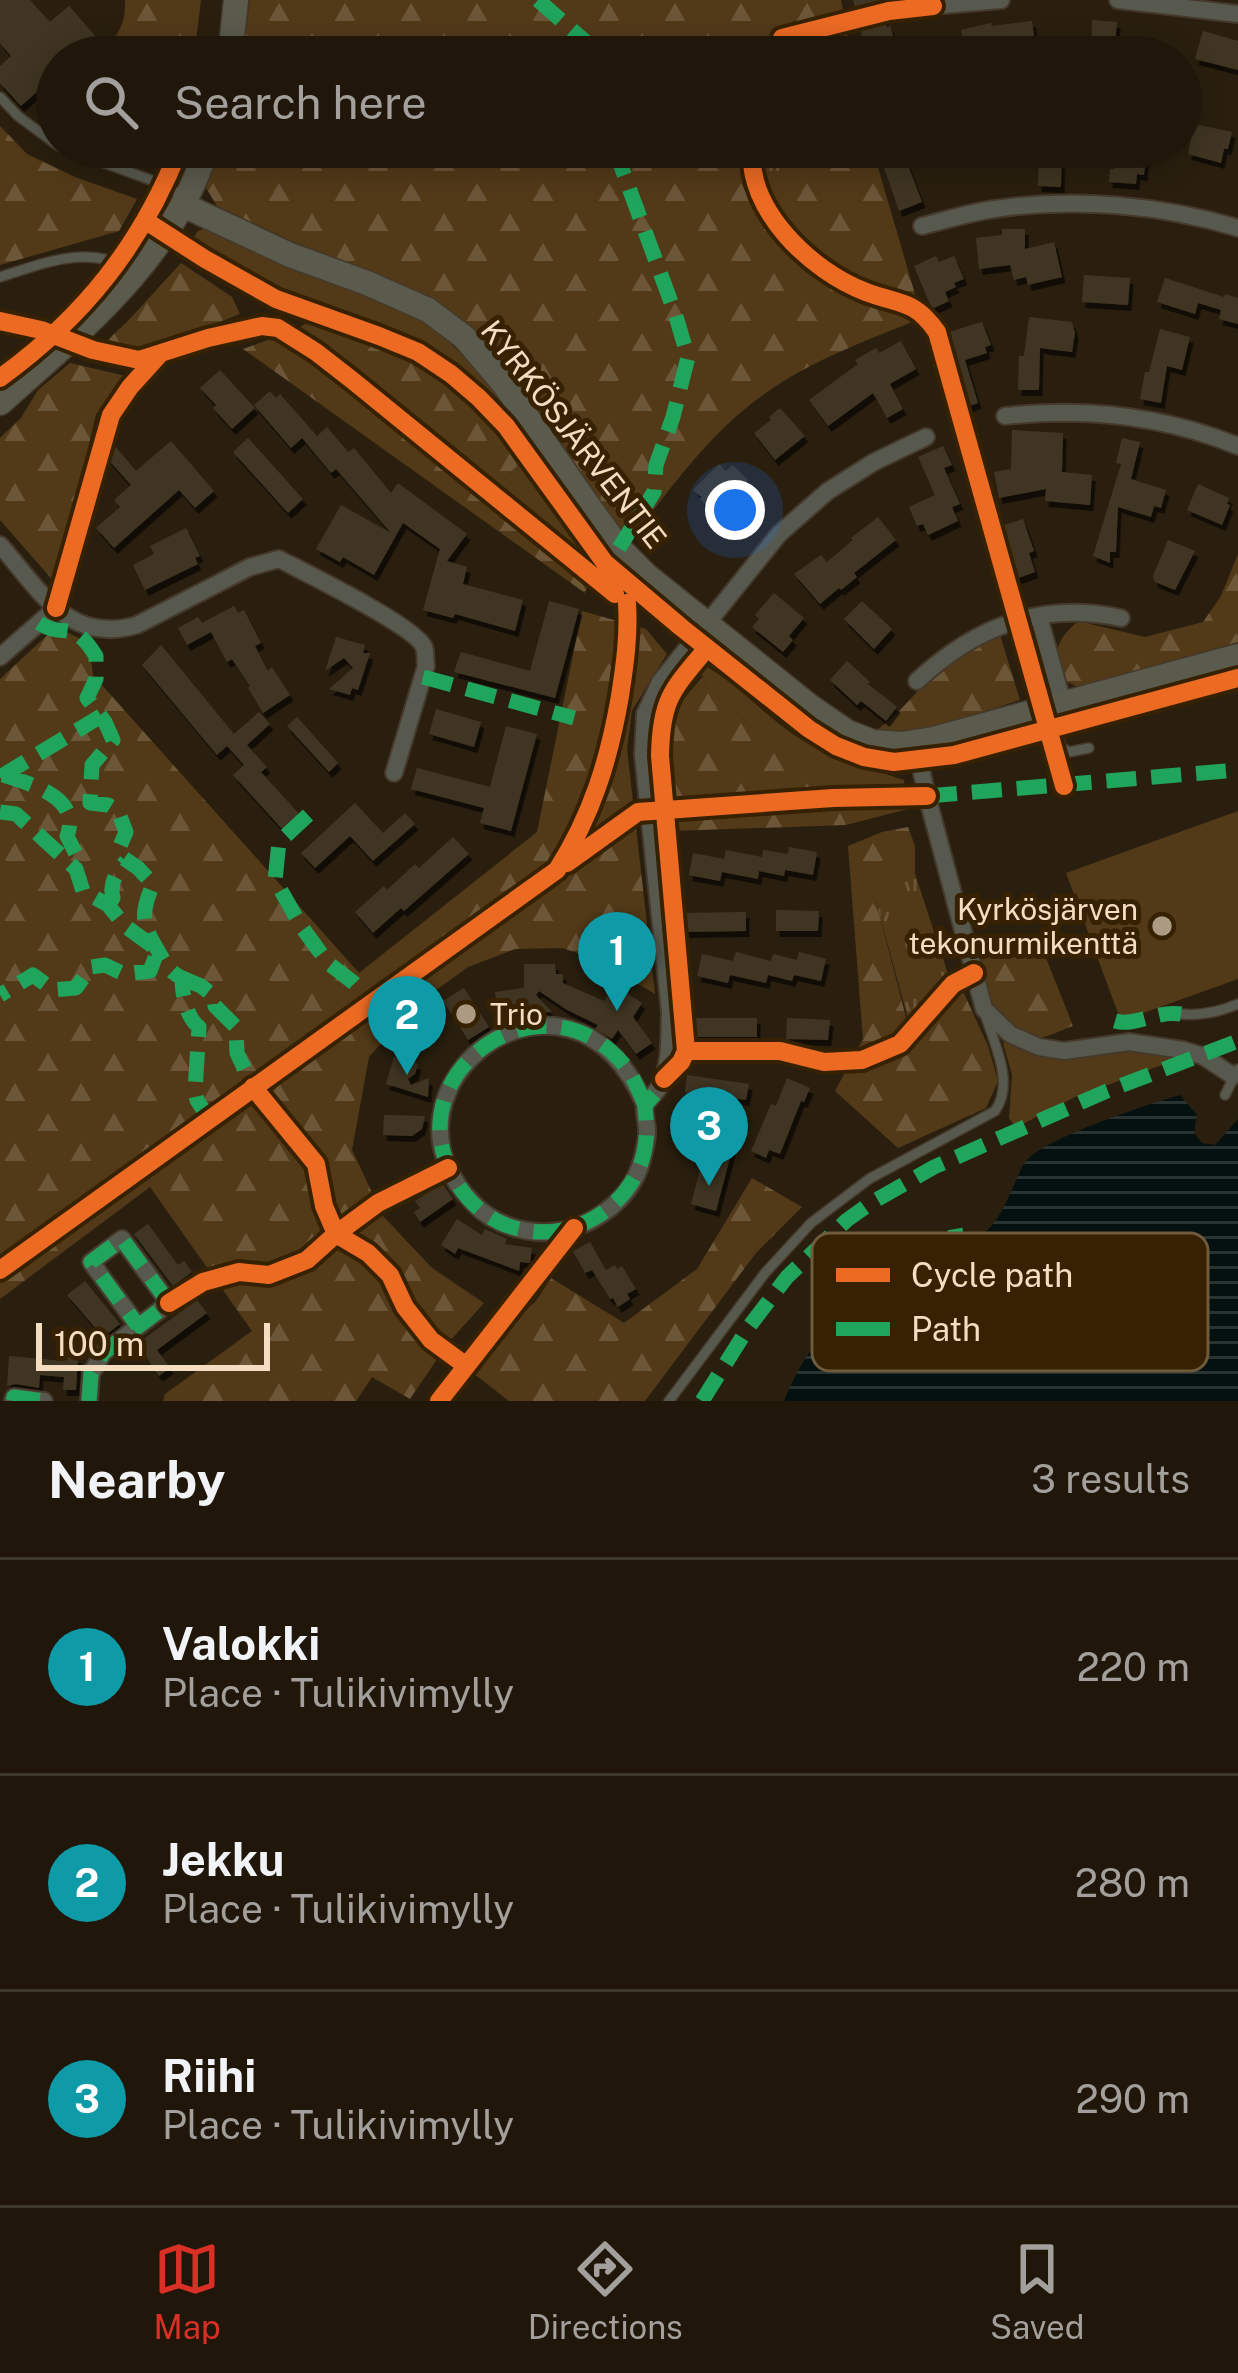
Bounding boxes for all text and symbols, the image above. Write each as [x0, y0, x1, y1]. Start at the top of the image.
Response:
search box [36, 36, 1202, 168]
icon: search [78, 69, 144, 135]
text: Search here [174, 76, 427, 129]
street label: KYRKÖSJÄRVENTIE [474, 313, 674, 555]
your location [705, 480, 765, 540]
place label: Kyrkösjärven tekonurmikenttä [908, 891, 1138, 961]
pin: 1 [578, 912, 656, 1011]
marker: Kyrkösjärven tekonurmikenttä [1149, 913, 1175, 939]
pin: 2 [368, 976, 446, 1075]
place label: Trio [490, 996, 543, 1032]
marker: Trio [453, 1001, 479, 1027]
pin: 3 [670, 1087, 748, 1186]
legend [812, 1233, 1208, 1371]
text: Cycle path [911, 1256, 1073, 1294]
text: Path [911, 1310, 981, 1348]
scale bar [36, 1317, 270, 1370]
text: 100 m [54, 1325, 144, 1363]
text: Nearby [48, 1450, 225, 1509]
text: 3 results [1031, 1456, 1190, 1502]
text: Valokki [162, 1617, 320, 1670]
text: 1 [79, 1644, 95, 1690]
text: 220 m [1076, 1644, 1190, 1690]
text: Place · Tulikivimylly [162, 1670, 514, 1716]
text: Jekku [162, 1833, 285, 1886]
text: 2 [75, 1860, 99, 1906]
text: 280 m [1075, 1860, 1190, 1906]
text: Place · Tulikivimylly [162, 1886, 514, 1932]
text: Riihi [162, 2049, 256, 2102]
text: 3 [74, 2076, 100, 2122]
text: 290 m [1076, 2076, 1190, 2122]
text: Place · Tulikivimylly [162, 2102, 514, 2148]
tab: Map [154, 2236, 221, 2346]
tab: Directions [528, 2236, 683, 2346]
tab: Saved [990, 2236, 1084, 2346]

